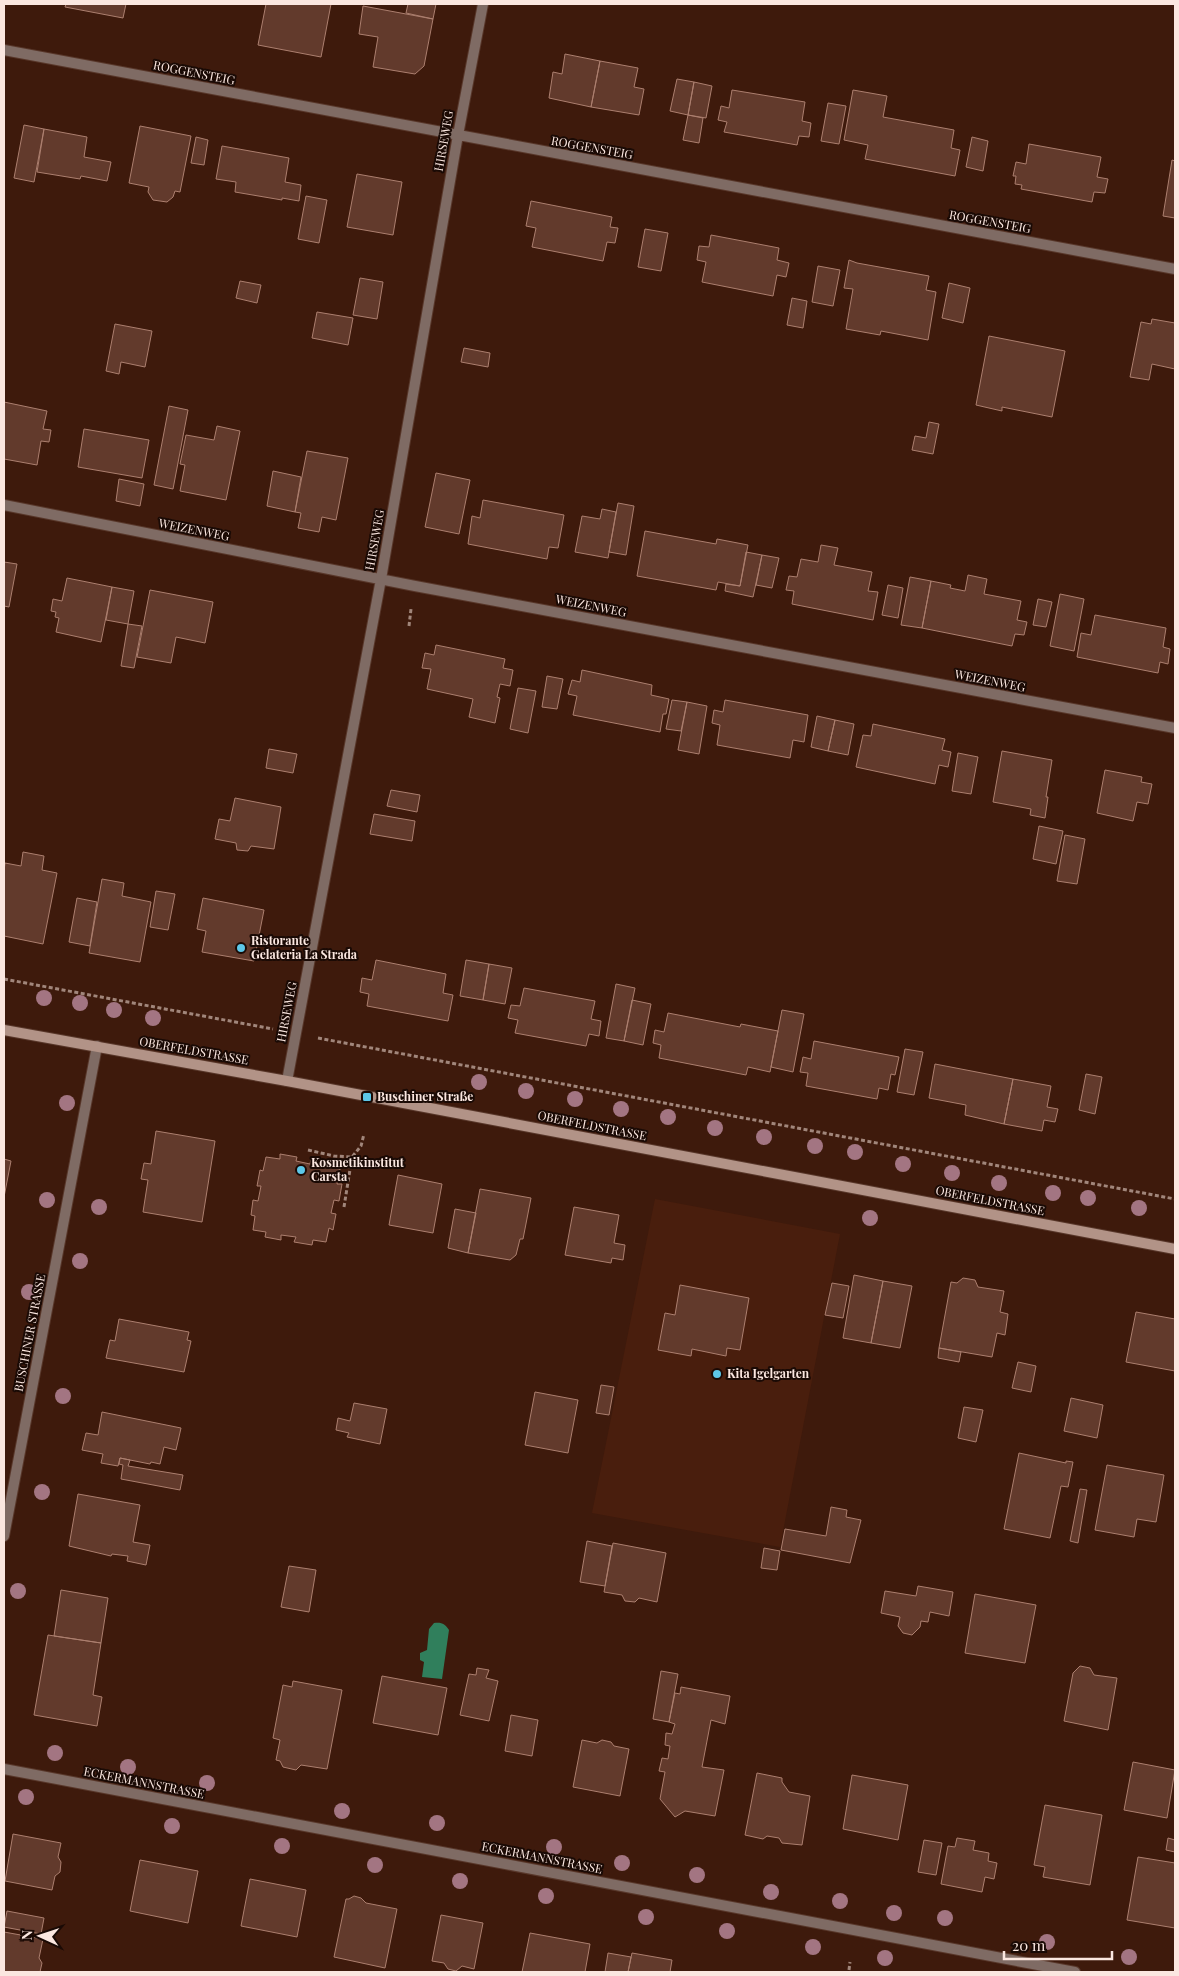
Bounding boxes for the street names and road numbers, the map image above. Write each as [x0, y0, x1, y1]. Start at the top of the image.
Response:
street label: ROGGENSTEIG [152, 56, 237, 88]
street label: HIRSEWEG [430, 109, 456, 172]
street label: ROGGENSTEIG [550, 132, 635, 162]
street label: ROGGENSTEIG [948, 206, 1033, 236]
street label: HIRSEWEG [361, 508, 387, 571]
street label: WEIZENWEG [156, 514, 231, 544]
street label: WEIZENWEG [553, 590, 628, 620]
street label: WEIZENWEG [952, 665, 1027, 695]
street label: HIRSEWEG [272, 980, 300, 1043]
street label: OBERFELDSTRASSE [138, 1033, 250, 1068]
street label: OBERFELDSTRASSE [536, 1107, 648, 1143]
street label: OBERFELDSTRASSE [934, 1182, 1046, 1218]
street label: BUSCHINER STRASSE [10, 1273, 48, 1393]
street label: ECKERMANNSTRASSE [82, 1762, 206, 1802]
street label: ECKERMANNSTRASSE [480, 1837, 604, 1877]

